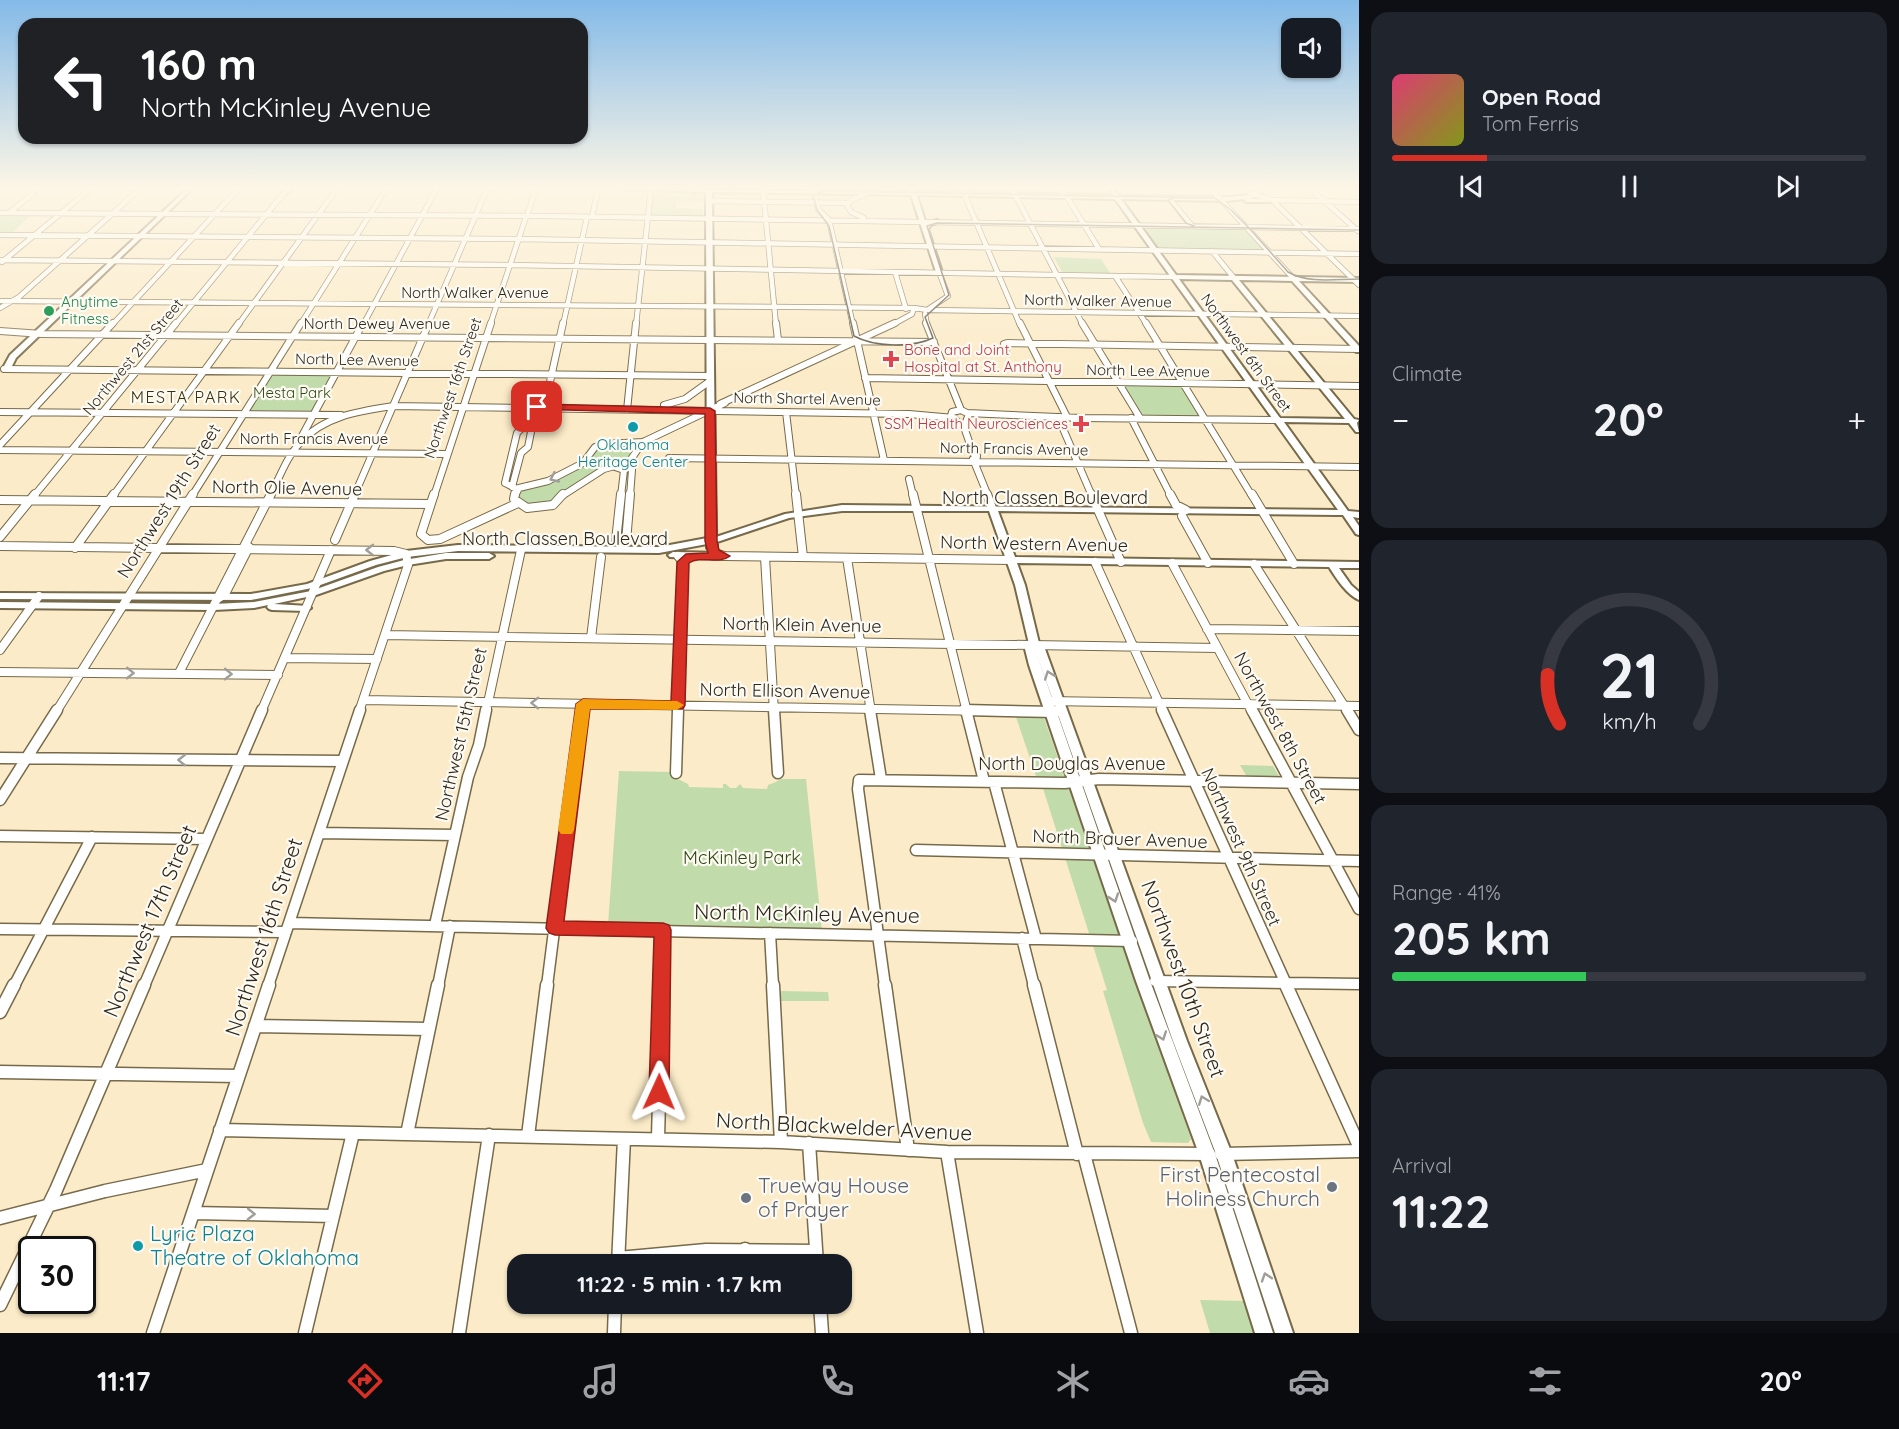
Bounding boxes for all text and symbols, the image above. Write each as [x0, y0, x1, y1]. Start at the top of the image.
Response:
map controls [1281, 18, 1341, 78]
button: sound [1281, 18, 1341, 78]
text: 160 m [141, 38, 257, 91]
icon: left [42, 42, 120, 120]
text: Open Road [1482, 83, 1601, 111]
text: North McKinley Avenue [141, 90, 431, 124]
text: Tom Ferris [1482, 111, 1579, 136]
icon: previous [1455, 170, 1488, 203]
icon: pause [1613, 170, 1646, 203]
icon: next [1771, 170, 1804, 203]
street label: North Walker Avenue [401, 283, 549, 302]
street label: North Walker Avenue [1024, 290, 1172, 311]
street label: Northwest 6th Street [1197, 290, 1296, 416]
place label: Anytime Fitness [61, 292, 118, 328]
street label: Northwest 21st Street [78, 294, 187, 419]
marker: Anytime Fitness [42, 304, 56, 318]
street label: North Dewey Avenue [304, 314, 450, 333]
street label: Northwest 16th Street [420, 315, 486, 461]
place label: Bone and Joint Hospital at St. Anthony [904, 340, 1062, 376]
street label: North Lee Avenue [295, 349, 419, 370]
marker: Bone and Joint Hospital at St. Anthony [882, 350, 900, 368]
street label: North Lee Avenue [1086, 360, 1210, 381]
text: Climate [1392, 361, 1462, 386]
pin [511, 381, 562, 432]
park label: Mesta Park [253, 383, 331, 402]
district label: MESTA PARK [131, 387, 241, 407]
street label: North Shartel Avenue [733, 388, 881, 409]
icon: arrive [520, 390, 553, 423]
text: 20° [1593, 391, 1664, 447]
text: − [1392, 399, 1409, 440]
text: + [1847, 399, 1866, 440]
place label: SSM Health Neurosciences [884, 414, 1068, 433]
marker: SSM Health Neurosciences [1072, 415, 1090, 433]
street label: Northwest 19th Street [112, 419, 225, 582]
marker: Oklahoma Heritage Center [626, 420, 640, 434]
street label: North Francis Avenue [240, 429, 388, 448]
place label: Oklahoma Heritage Center [578, 435, 688, 471]
street label: North Francis Avenue [940, 438, 1088, 459]
one-way arrow [549, 470, 560, 482]
street label: North Olie Avenue [212, 475, 362, 500]
street label: North Classen Boulevard [942, 486, 1148, 509]
street label: North Classen Boulevard [462, 527, 668, 550]
street label: North Western Avenue [940, 530, 1128, 557]
one-way arrow [366, 544, 375, 557]
street label: North Klein Avenue [722, 612, 882, 637]
text: 21 [1599, 636, 1659, 714]
street label: Northwest 15th Street [429, 645, 492, 823]
street label: Northwest 8th Street [1229, 648, 1332, 808]
one-way arrow [125, 667, 134, 679]
one-way arrow [224, 668, 233, 680]
one-way arrow [1044, 670, 1057, 681]
street label: North Ellison Avenue [699, 678, 871, 703]
one-way arrow [531, 697, 540, 710]
text: km/h [1602, 708, 1656, 734]
street label: North Douglas Avenue [978, 752, 1166, 775]
one-way arrow [178, 753, 187, 766]
street label: Northwest 9th Street [1196, 764, 1287, 930]
street label: Northwest 17th Street [97, 821, 201, 1021]
street label: North Brauer Avenue [1032, 824, 1208, 853]
street label: Northwest 16th Street [219, 834, 307, 1039]
park label: McKinley Park [683, 846, 801, 869]
street label: Northwest 10th Street [1136, 877, 1232, 1081]
text: Range · 41% [1392, 880, 1501, 905]
one-way arrow [1107, 892, 1120, 903]
street label: North McKinley Avenue [694, 898, 920, 928]
text: 205 km [1392, 910, 1551, 966]
one-way arrow [1155, 1030, 1168, 1041]
position arrow [627, 1060, 691, 1124]
one-way arrow [1198, 1095, 1210, 1106]
street label: North Blackwelder Avenue [715, 1106, 973, 1146]
text: Arrival [1392, 1153, 1452, 1178]
place label: First Pentecostal Holiness Church [1160, 1161, 1320, 1211]
place label: Trueway House of Prayer [758, 1172, 909, 1222]
marker: First Pentecostal Holiness Church [1325, 1180, 1339, 1194]
text: 11:22 [1392, 1183, 1491, 1239]
marker: Trueway House of Prayer [739, 1191, 753, 1205]
one-way arrow [247, 1208, 256, 1220]
place label: Lyric Plaza Theatre of Oklahoma [150, 1220, 359, 1270]
speed limit sign: 30 [18, 1236, 96, 1314]
marker: Lyric Plaza Theatre of Oklahoma [131, 1239, 145, 1253]
text: 11:22 · 5 min · 1.7 km [577, 1270, 782, 1298]
one-way arrow [1261, 1272, 1273, 1283]
icon: directions [344, 1360, 386, 1402]
icon: music [580, 1360, 622, 1402]
icon: phone [816, 1360, 858, 1402]
icon: climate [1052, 1360, 1094, 1402]
icon: car [1288, 1360, 1330, 1402]
icon: filters [1524, 1360, 1566, 1402]
text: 11:17 [97, 1364, 151, 1398]
text: 20° [1759, 1364, 1802, 1398]

